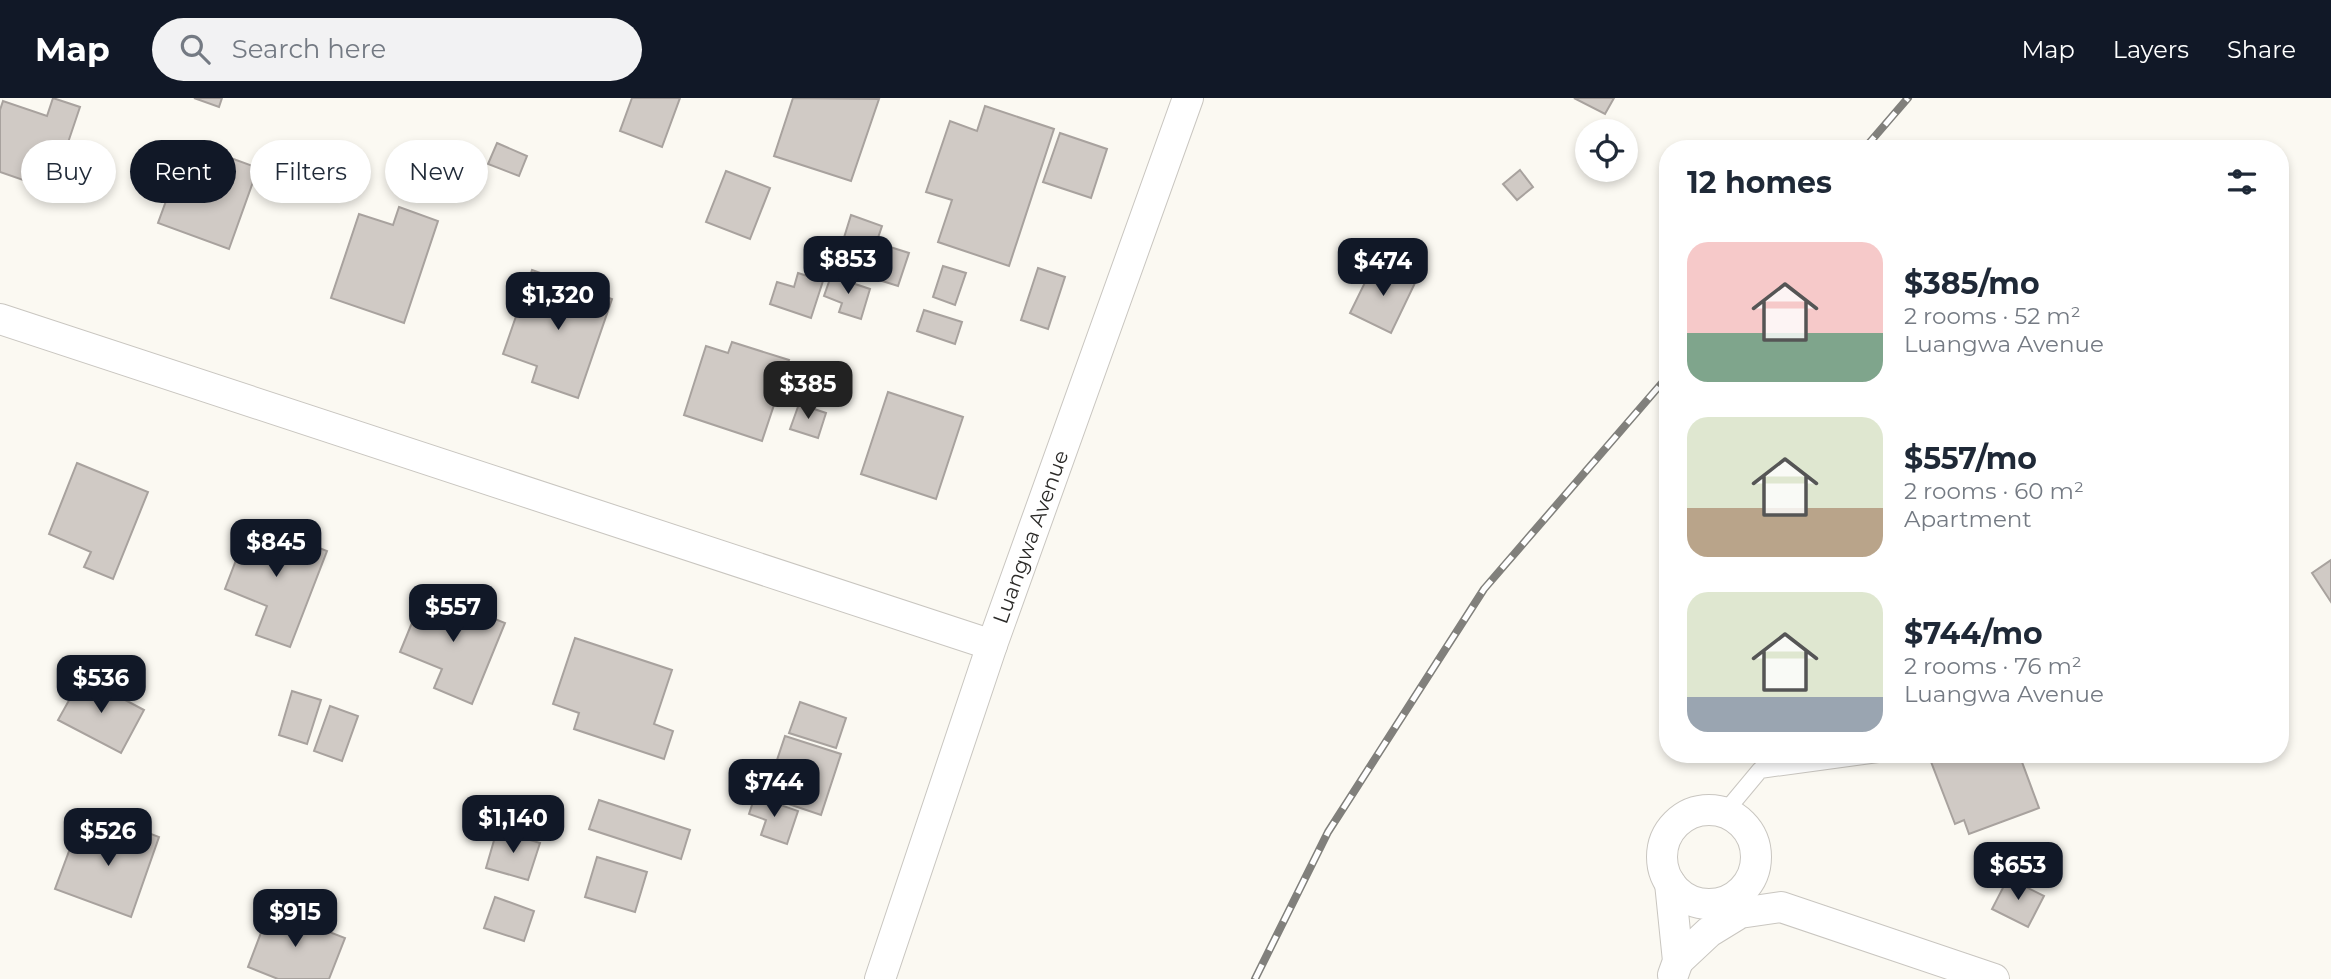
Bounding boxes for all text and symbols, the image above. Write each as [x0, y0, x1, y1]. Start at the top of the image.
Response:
search box [152, 18, 642, 81]
text: Map [35, 29, 110, 69]
icon: search [176, 30, 214, 68]
text: Search here [232, 33, 386, 65]
text: Map [2021, 35, 2075, 64]
text: Layers [2113, 35, 2189, 64]
text: Share [2227, 35, 2296, 64]
map controls [1575, 119, 1638, 182]
button: locate [1575, 119, 1638, 182]
chip: Buy [21, 140, 116, 203]
chip: Rent [130, 140, 236, 203]
chip: Filters [250, 140, 371, 203]
chip: New [385, 140, 488, 203]
icon: filters [2223, 163, 2261, 201]
text: 12 homes [1687, 164, 1832, 201]
pin: $853 [807, 236, 889, 296]
pin: $474 [1342, 238, 1424, 298]
text: $853 [819, 245, 877, 273]
text: $474 [1354, 247, 1412, 275]
text: $385/mo [1904, 265, 2040, 302]
icon: home [1743, 270, 1827, 354]
pin: $1,320 [501, 272, 615, 332]
text: $1,320 [522, 281, 594, 309]
text: 2 rooms · 52 m² [1904, 302, 2081, 330]
text: Luangwa Avenue [1904, 330, 2104, 358]
pin: $385 [767, 362, 849, 421]
text: $385 [779, 370, 837, 398]
text: $557/mo [1904, 440, 2037, 477]
icon: home [1743, 445, 1827, 529]
street label: Luangwa Avenue [988, 447, 1073, 627]
text: 2 rooms · 60 m² [1904, 477, 2084, 505]
text: Apartment [1904, 505, 2032, 533]
pin: $845 [235, 519, 317, 579]
text: $845 [246, 528, 306, 556]
pin: $557 [412, 584, 494, 644]
text: $557 [425, 593, 481, 621]
text: $744/mo [1904, 615, 2043, 652]
icon: home [1743, 620, 1827, 704]
text: 2 rooms · 76 m² [1904, 652, 2082, 680]
pin: $536 [60, 656, 142, 715]
text: $536 [73, 664, 129, 692]
text: Luangwa Avenue [1904, 680, 2104, 708]
pin: $744 [733, 760, 815, 819]
text: $744 [745, 768, 803, 796]
pin: $1,140 [456, 796, 570, 855]
text: $1,140 [478, 804, 548, 832]
pin: $526 [67, 808, 149, 868]
text: $526 [80, 817, 136, 845]
pin: $653 [1977, 842, 2059, 902]
text: $653 [1990, 851, 2046, 879]
pin: $915 [254, 890, 336, 949]
text: $915 [269, 898, 321, 926]

